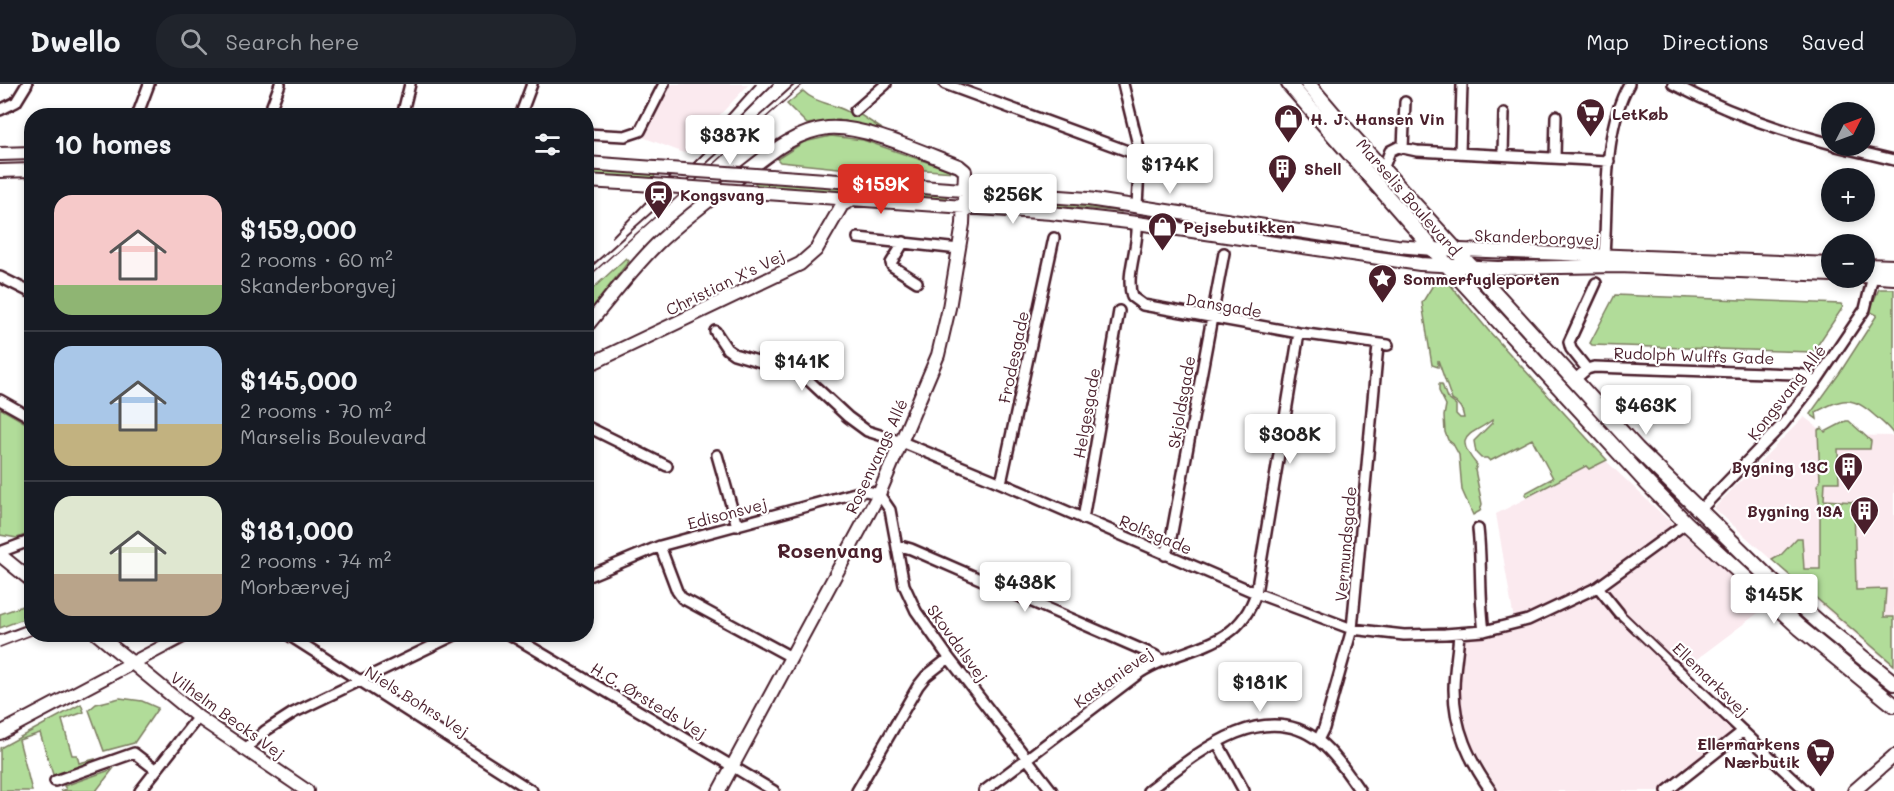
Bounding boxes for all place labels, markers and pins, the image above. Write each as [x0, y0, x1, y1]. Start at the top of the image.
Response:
supermarket icon: LetKøb [1575, 97, 1607, 139]
shop icon: H. J. Hansen Vin [1273, 102, 1305, 144]
place label: LetKøb [1612, 103, 1668, 124]
place label: H. J. Hansen Vin [1310, 108, 1444, 129]
pin: $387K [688, 115, 772, 166]
pin: $174K [1128, 144, 1212, 195]
building icon: Shell [1267, 152, 1299, 194]
place label: Shell [1304, 158, 1342, 179]
pin: $159K [839, 164, 923, 215]
pin: $256K [971, 174, 1055, 225]
station icon: Kongsvang [643, 178, 675, 220]
place label: Kongsvang [680, 184, 764, 205]
shop icon: Pejsebutikken [1146, 210, 1178, 252]
place label: Pejsebutikken [1183, 216, 1295, 237]
place icon: Sommerfugleporten [1366, 262, 1398, 304]
place label: Sommerfugleporten [1403, 268, 1559, 289]
pin: $141K [760, 341, 844, 392]
pin: $463K [1604, 385, 1688, 436]
pin: $308K [1248, 414, 1332, 465]
building icon: Bygning 13C [1833, 450, 1865, 492]
place label: Bygning 13C [1731, 456, 1828, 477]
building icon: Bygning 13A [1848, 494, 1880, 536]
place label: Bygning 13A [1747, 500, 1843, 521]
pin: $438K [983, 562, 1067, 613]
pin: $145K [1732, 574, 1816, 625]
pin: $181K [1218, 662, 1302, 713]
place label: Ellermarkens Nærbutik [1697, 733, 1800, 772]
supermarket icon: Ellermarkens Nærbutik [1805, 736, 1837, 778]

